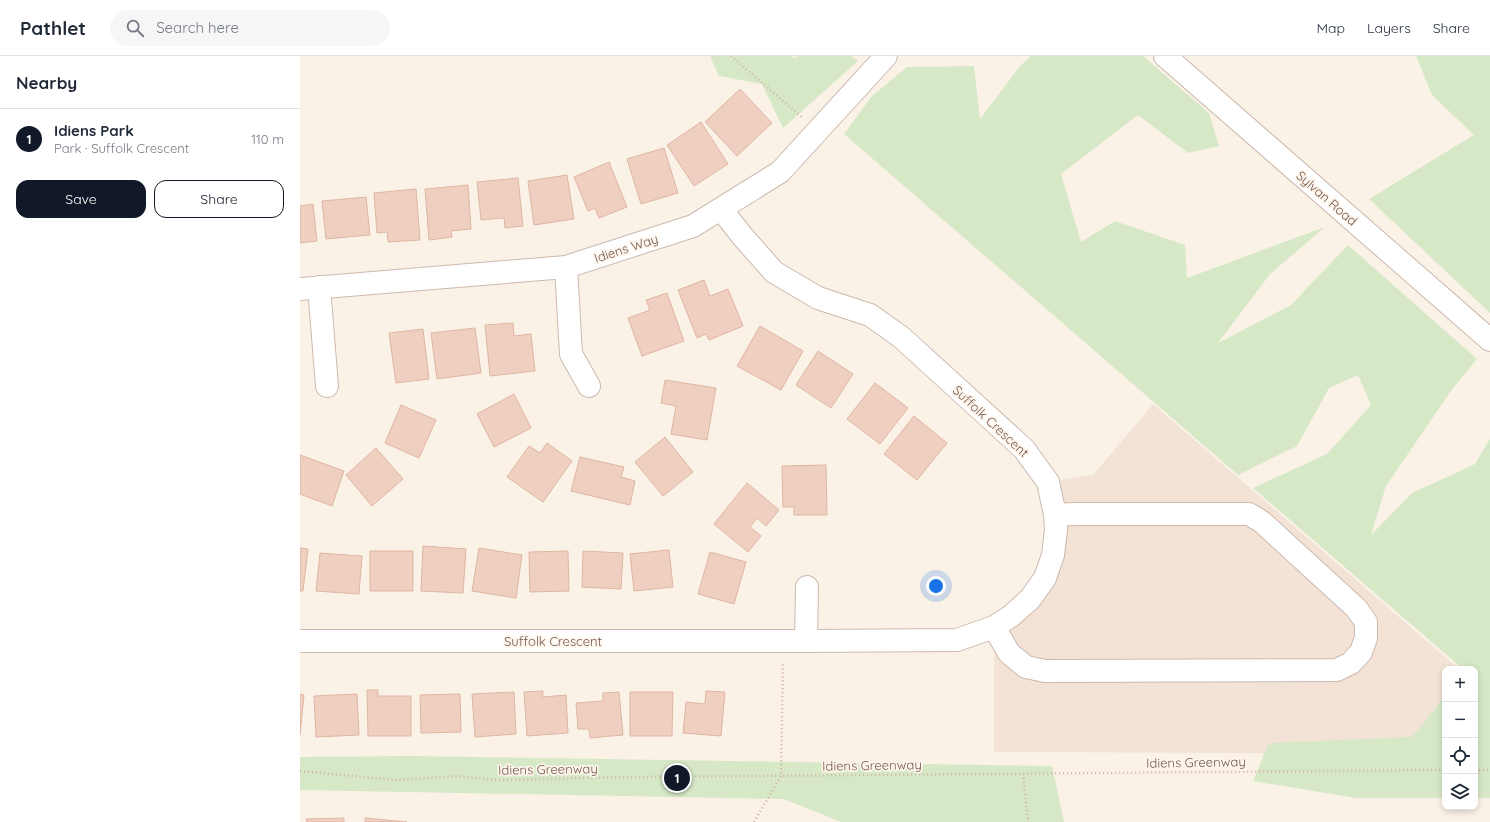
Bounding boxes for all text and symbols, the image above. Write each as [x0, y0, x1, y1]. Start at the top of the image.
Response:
search box [110, 10, 390, 46]
text: Pathlet [20, 16, 86, 40]
icon: search [124, 17, 146, 39]
text: Search here [156, 18, 239, 37]
text: Map [1316, 19, 1345, 37]
text: Layers [1367, 19, 1411, 37]
text: Share [1433, 19, 1470, 37]
text: Nearby [16, 72, 77, 93]
text: Idiens Park [54, 121, 134, 140]
text: 1 [26, 131, 32, 147]
text: 110 m [251, 131, 284, 147]
text: Park · Suffolk Crescent [54, 140, 189, 156]
street label: Sylvan Road [1293, 167, 1361, 229]
button: Save [16, 180, 146, 218]
button: Share [154, 180, 284, 218]
street label: Idiens Way [592, 230, 660, 266]
street label: Suffolk Crescent [950, 382, 1032, 460]
your location [926, 576, 946, 596]
street label: Suffolk Crescent [504, 633, 602, 649]
map controls [1442, 666, 1478, 810]
button: + [1442, 666, 1478, 702]
button: − [1442, 702, 1478, 738]
button: locate [1442, 738, 1478, 774]
street label: Idiens Greenway [1146, 753, 1246, 771]
street label: Idiens Greenway [822, 756, 922, 774]
street label: Idiens Greenway [498, 760, 598, 778]
pin: 1 [664, 763, 690, 793]
button: layers [1442, 774, 1478, 810]

